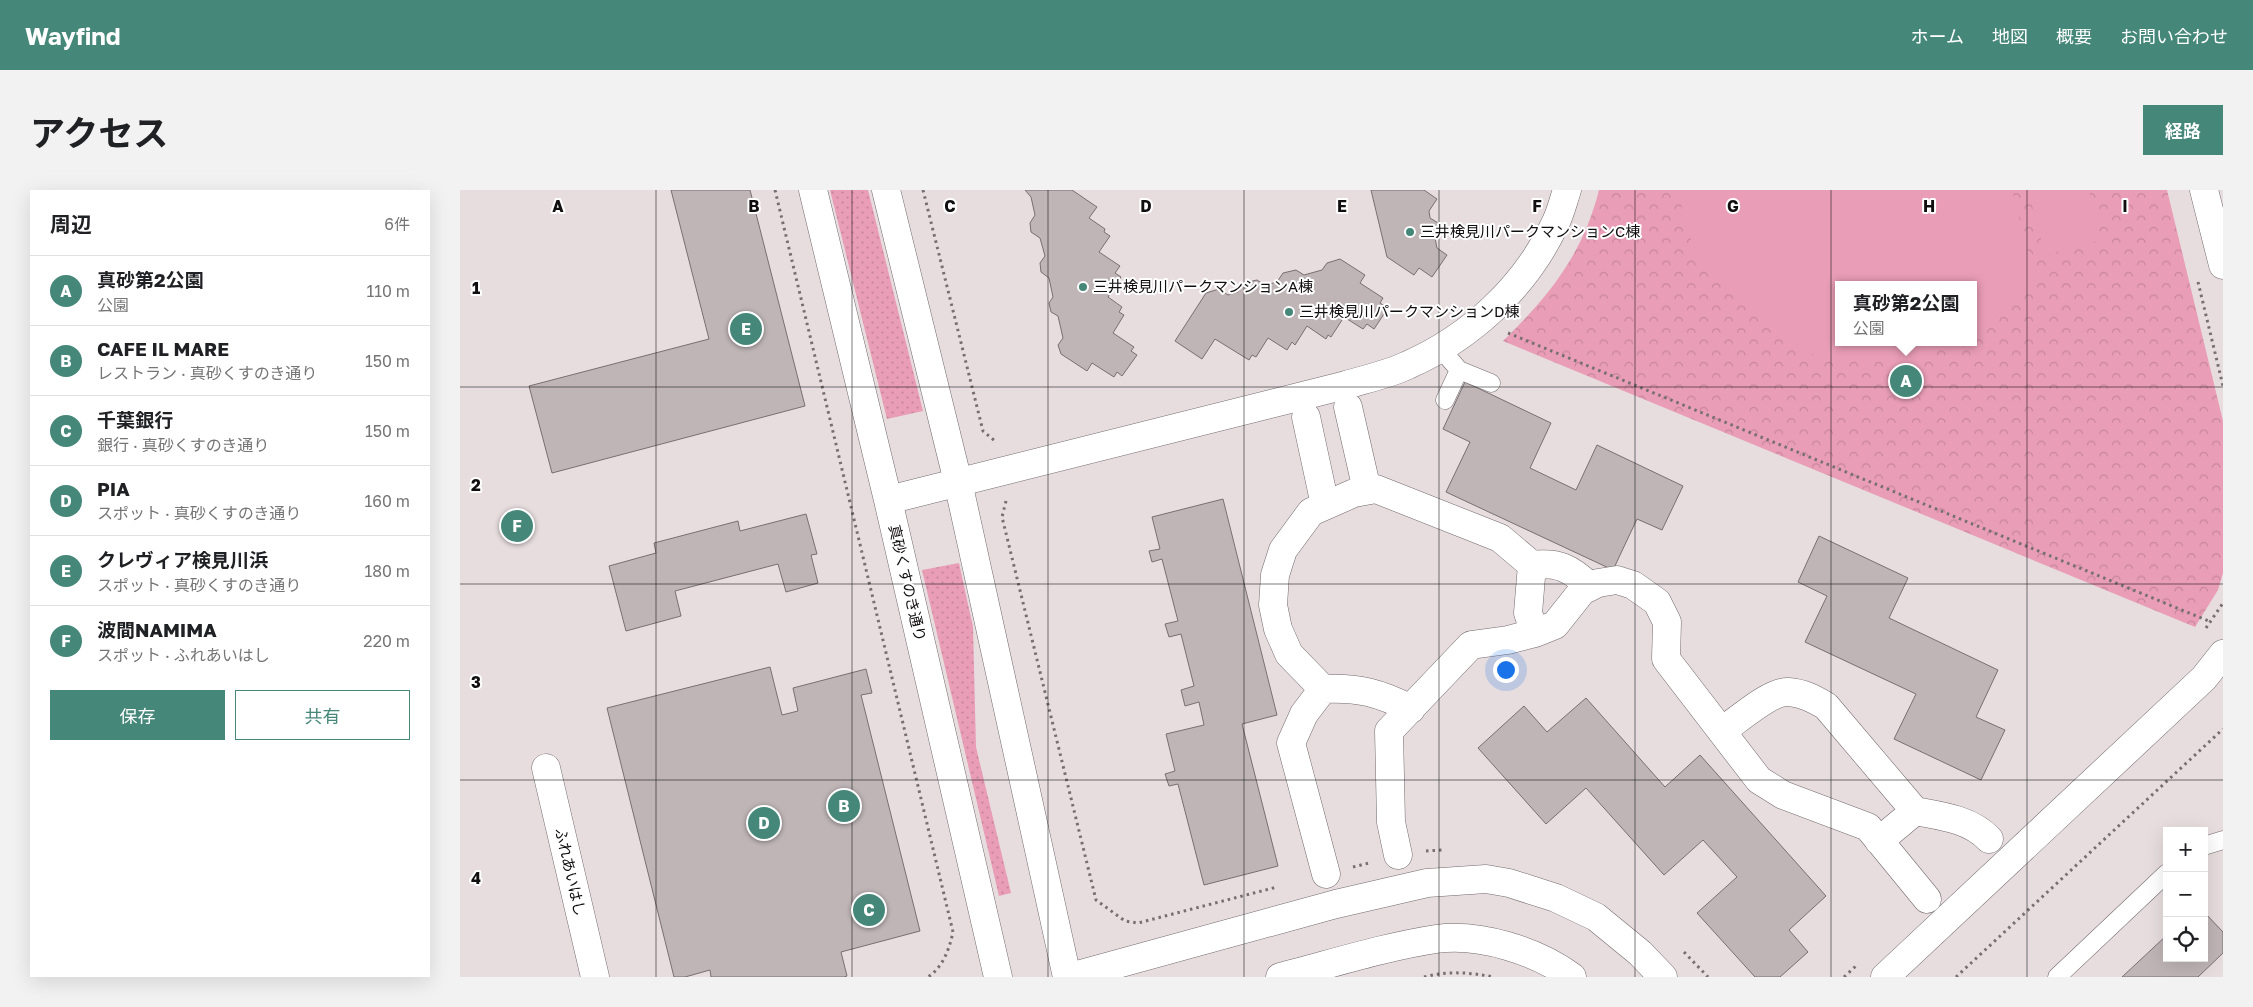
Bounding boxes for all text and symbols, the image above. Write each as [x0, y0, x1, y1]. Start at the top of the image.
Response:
text: Wayfind [25, 21, 121, 50]
text: ホーム [1911, 25, 1964, 47]
text: 地図 [1992, 25, 2028, 47]
text: 概要 [2056, 25, 2092, 47]
text: お問い合わせ [2120, 25, 2228, 47]
button: 経路 [2143, 105, 2223, 155]
text: アクセス [30, 112, 168, 154]
text: A [552, 196, 564, 216]
text: B [748, 196, 760, 216]
text: C [944, 196, 956, 216]
text: D [1140, 196, 1152, 216]
text: E [1337, 196, 1347, 216]
text: F [1532, 196, 1542, 216]
text: G [1727, 196, 1739, 216]
text: H [1923, 196, 1935, 216]
text: I [2122, 196, 2128, 216]
text: 周辺 [50, 211, 92, 237]
text: 6件 [384, 214, 410, 234]
place label: 三井検見川パークマンションC棟 [1420, 222, 1640, 240]
marker: 三井検見川パークマンションC棟 [1404, 226, 1416, 238]
text: 真砂第2公園 [97, 268, 204, 291]
place label: 三井検見川パークマンションA棟 [1093, 277, 1313, 295]
text: 1 [472, 278, 480, 298]
text: A [60, 281, 72, 301]
text: 110 m [366, 281, 410, 301]
marker: 三井検見川パークマンションA棟 [1077, 281, 1089, 293]
popup [1835, 281, 1977, 346]
text: 真砂第2公園 [1853, 291, 1959, 314]
text: 公園 [97, 295, 129, 315]
place label: 三井検見川パークマンションD棟 [1299, 302, 1520, 320]
marker: 三井検見川パークマンションD棟 [1283, 306, 1295, 318]
pin: E [730, 310, 762, 348]
text: 公園 [1853, 318, 1885, 338]
text: CAFE IL MARE [97, 337, 229, 360]
text: B [60, 351, 72, 371]
text: 150 m [365, 351, 410, 371]
pin: A [1890, 362, 1922, 400]
text: レストラン · 真砂くすのき通り [97, 363, 317, 383]
text: 千葉銀行 [97, 408, 173, 431]
text: C [60, 421, 72, 441]
text: 150 m [365, 421, 410, 441]
text: 銀行 · 真砂くすのき通り [97, 435, 269, 455]
text: 2 [471, 475, 481, 495]
text: PIA [97, 477, 130, 500]
text: D [60, 491, 72, 511]
text: 160 m [364, 491, 410, 511]
text: スポット · 真砂くすのき通り [97, 503, 301, 523]
pin: F [501, 507, 533, 545]
street label: 真砂くすのき通り [886, 523, 930, 643]
text: クレヴィア検見川浜 [97, 548, 268, 571]
text: E [61, 561, 71, 581]
text: 180 m [364, 561, 410, 581]
text: スポット · 真砂くすのき通り [97, 575, 301, 595]
text: 波間NAMIMA [97, 618, 217, 641]
text: F [61, 631, 71, 651]
text: 220 m [363, 631, 410, 651]
text: スポット · ふれあいはし [97, 645, 270, 665]
your location [1493, 657, 1519, 683]
text: 3 [471, 672, 481, 692]
button: 保存 [50, 690, 225, 740]
button: 共有 [235, 690, 410, 740]
pin: B [828, 787, 860, 825]
pin: D [748, 804, 780, 842]
street label: ふれあいはし [552, 826, 590, 918]
map controls [2163, 827, 2208, 962]
button: + [2163, 827, 2208, 872]
text: 4 [471, 868, 481, 888]
button: − [2163, 872, 2208, 917]
pin: C [853, 891, 885, 929]
button: locate [2163, 917, 2208, 962]

